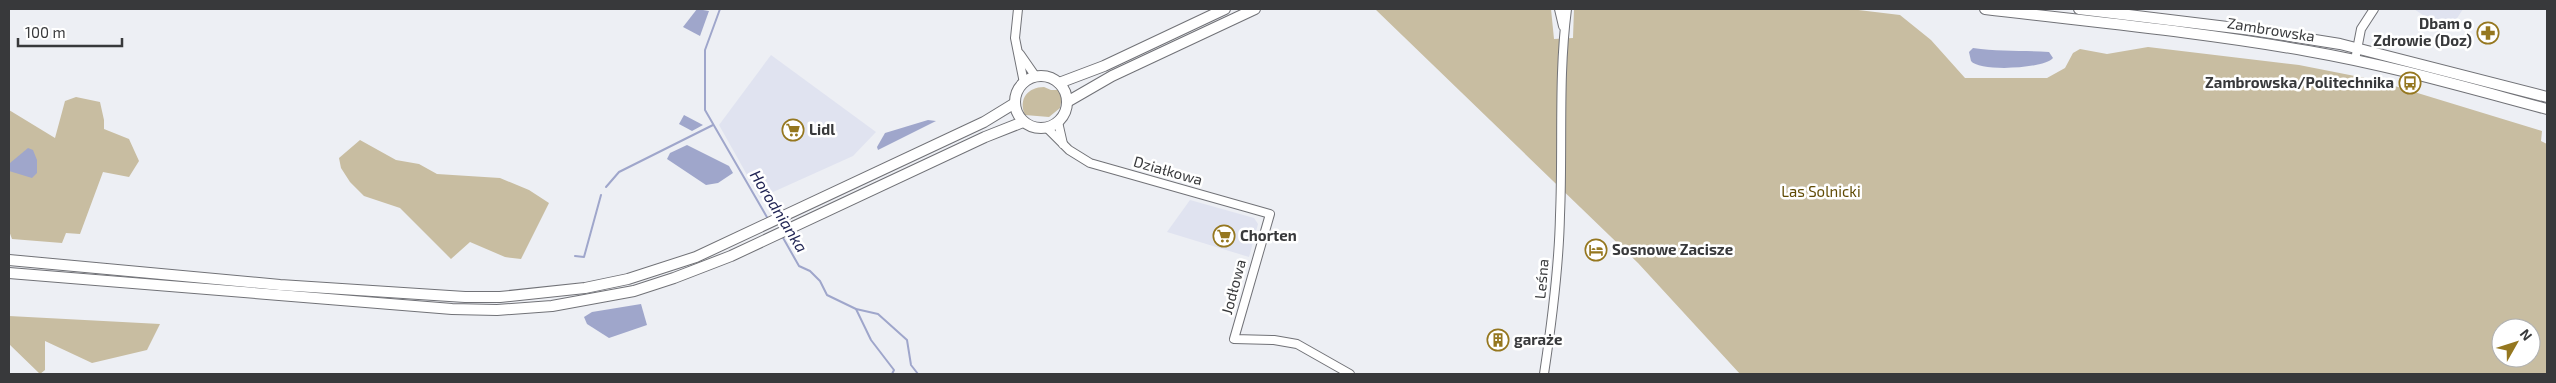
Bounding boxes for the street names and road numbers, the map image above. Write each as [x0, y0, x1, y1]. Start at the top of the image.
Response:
street label: Zambrowska [2226, 13, 2316, 45]
street label: Działkowa [1132, 152, 1205, 188]
street label: Jodłowa [1217, 257, 1249, 316]
street label: Leśna [1530, 258, 1552, 300]

